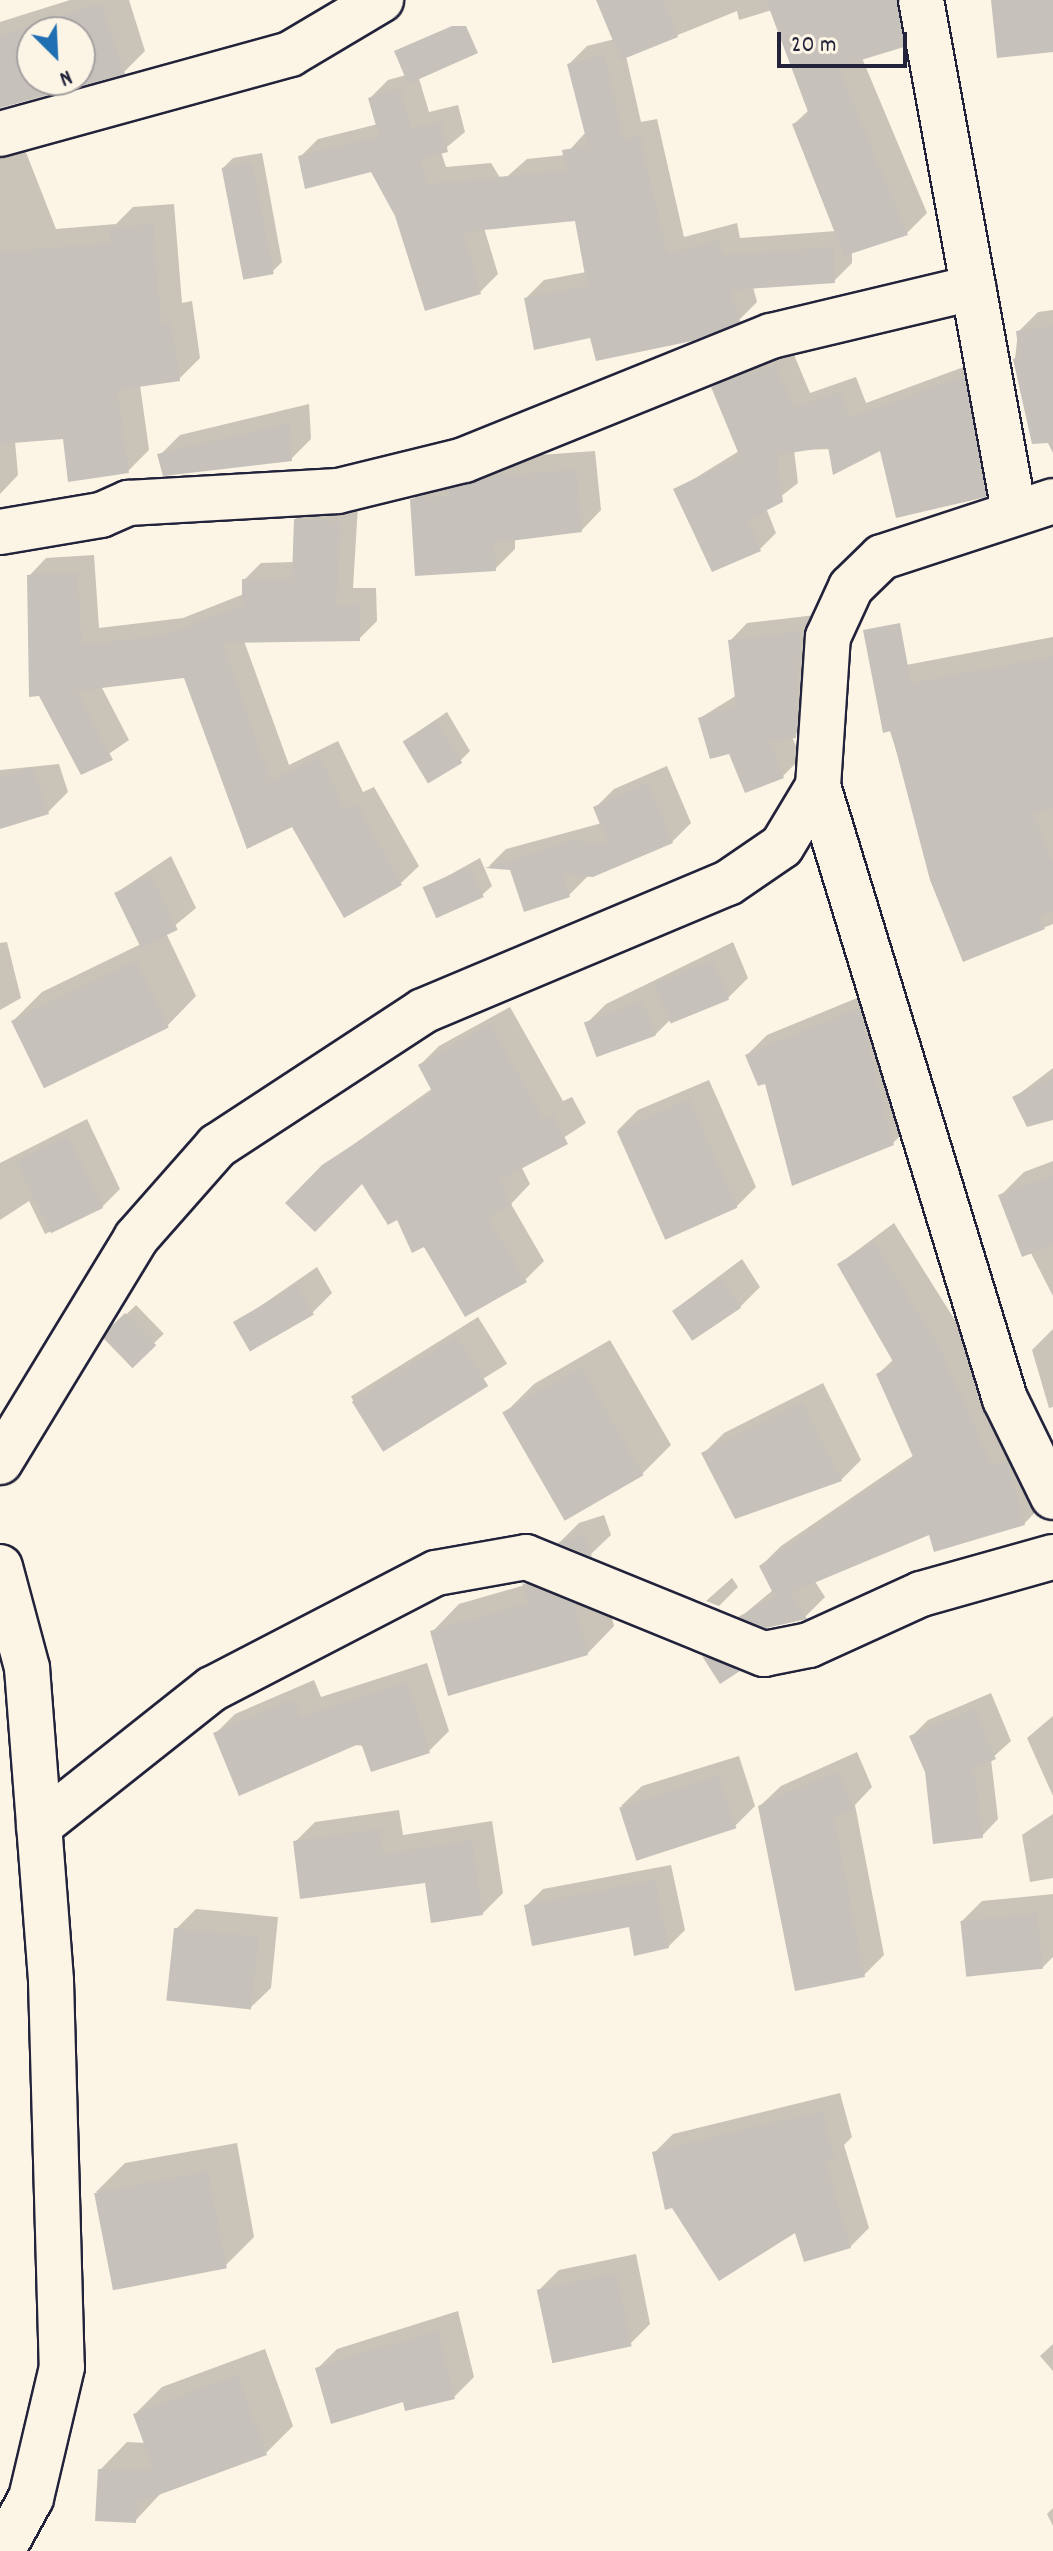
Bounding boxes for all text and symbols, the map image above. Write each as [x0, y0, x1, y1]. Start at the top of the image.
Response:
north arrow [16, 16, 96, 96]
scale bar [781, 16, 911, 66]
text: 20 m [791, 29, 837, 63]
text: N [54, 60, 76, 93]

